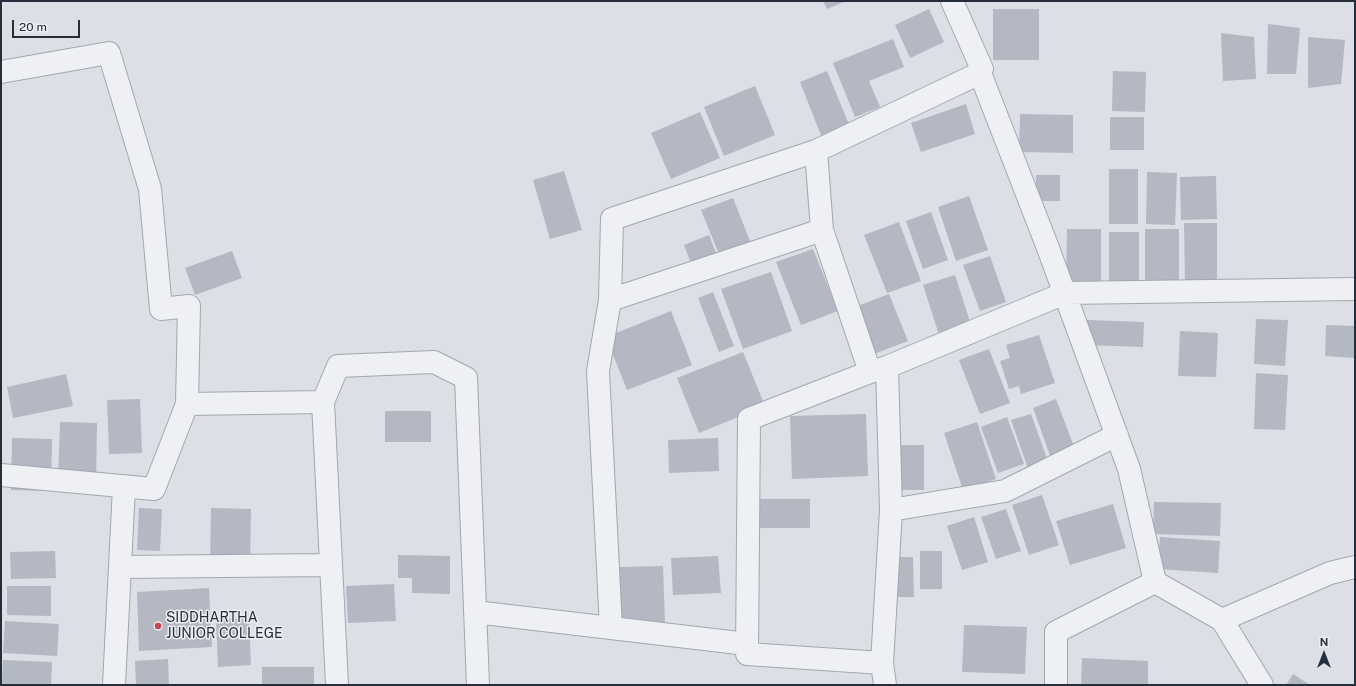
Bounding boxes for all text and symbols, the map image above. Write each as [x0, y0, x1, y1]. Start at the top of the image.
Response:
scale bar [14, 12, 82, 38]
text: 20 m [19, 20, 47, 34]
place label: SIDDHARTHA JUNIOR COLLEGE [166, 610, 283, 642]
marker: SIDDHARTHA JUNIOR COLLEGE [153, 621, 163, 631]
north arrow [1304, 634, 1344, 674]
text: N [1320, 636, 1328, 648]

